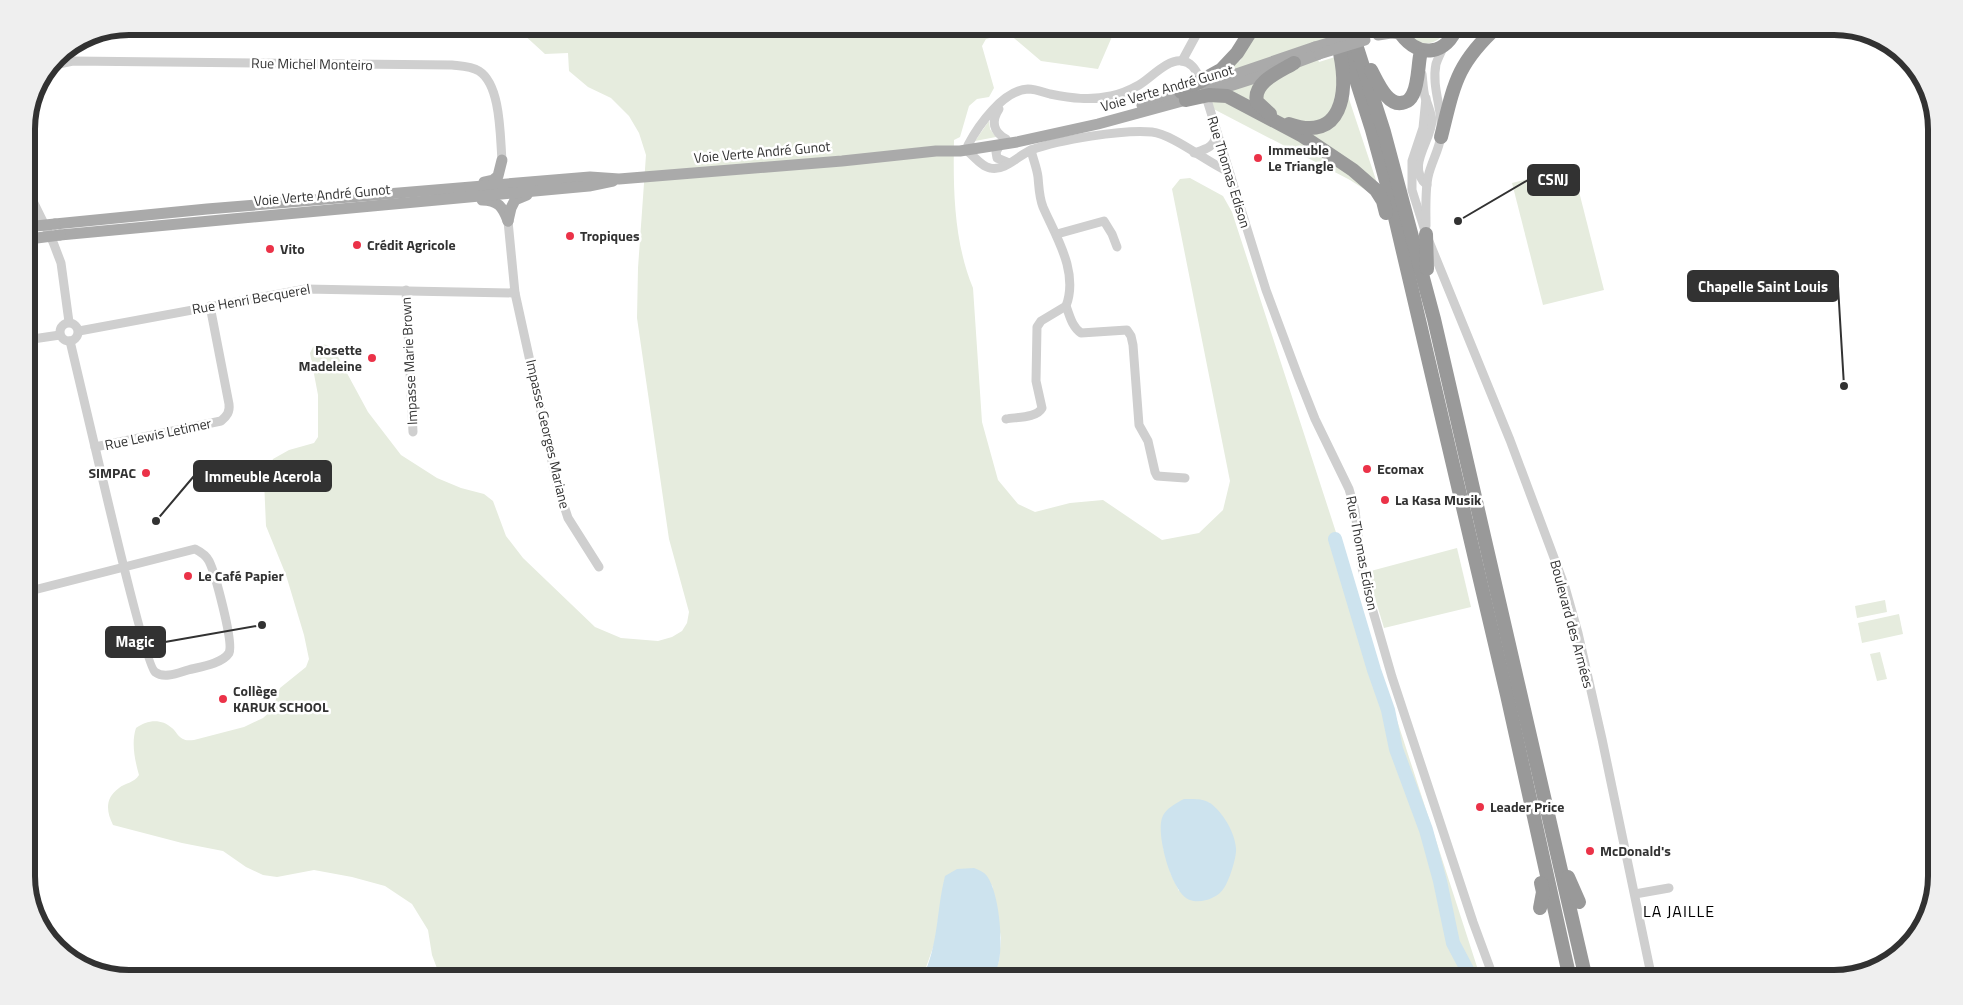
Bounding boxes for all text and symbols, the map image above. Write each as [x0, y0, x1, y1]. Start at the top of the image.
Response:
street label: Rue Michel Monteiro [251, 52, 373, 75]
street label: Voie Verte André Gunot [1098, 59, 1236, 116]
street label: Rue Thomas Edison [1202, 113, 1257, 231]
street label: Voie Verte André Gunot [693, 135, 831, 168]
place label: Immeuble Le Triangle [1268, 139, 1334, 176]
marker: Immeuble Le Triangle [1252, 152, 1264, 164]
callout: CSNJ [1528, 165, 1579, 195]
text: CSNJ [1537, 168, 1569, 191]
street label: Voie Verte André Gunot [253, 178, 391, 211]
place label: Tropiques [580, 225, 640, 246]
marker: Tropiques [564, 230, 576, 242]
place label: Crédit Agricole [367, 234, 456, 255]
place label: Vito [280, 238, 305, 259]
marker: Crédit Agricole [351, 239, 363, 251]
marker: Vito [264, 243, 276, 255]
callout: Chapelle Saint Louis [1688, 271, 1838, 301]
text: Chapelle Saint Louis [1698, 275, 1828, 298]
street label: Rue Henri Becquerel [190, 278, 312, 319]
street label: Impasse Marie Brown [395, 296, 422, 426]
place label: Rosette Madeleine [299, 339, 362, 376]
marker: Rosette Madeleine [366, 352, 378, 364]
street label: Impasse Georges Mariane [521, 357, 576, 511]
street label: Rue Lewis Letimer [103, 412, 213, 455]
place label: Ecomax [1377, 458, 1424, 479]
callout: Immeuble Acerola [194, 461, 331, 491]
place label: SIMPAC [88, 462, 136, 483]
marker: Ecomax [1361, 463, 1373, 475]
text: Immeuble Acerola [204, 465, 322, 488]
marker: SIMPAC [140, 467, 152, 479]
place label: La Kasa Musik [1395, 489, 1482, 510]
street label: Rue Thomas Edison [1341, 494, 1384, 612]
marker: La Kasa Musik [1379, 494, 1391, 506]
street label: Boulevard des Armées [1545, 557, 1600, 690]
place label: Le Café Papier [198, 565, 284, 586]
marker: Le Café Papier [182, 570, 194, 582]
callout: Magic [106, 627, 165, 657]
text: Magic [115, 630, 155, 653]
place label: Collège KARUK SCHOOL [233, 680, 329, 717]
marker: Collège KARUK SCHOOL [217, 693, 229, 705]
place label: Leader Price [1490, 796, 1564, 817]
marker: Leader Price [1474, 801, 1486, 813]
place label: McDonald's [1600, 840, 1671, 861]
marker: McDonald's [1584, 845, 1596, 857]
district label: LA JAILLE [1643, 899, 1715, 923]

